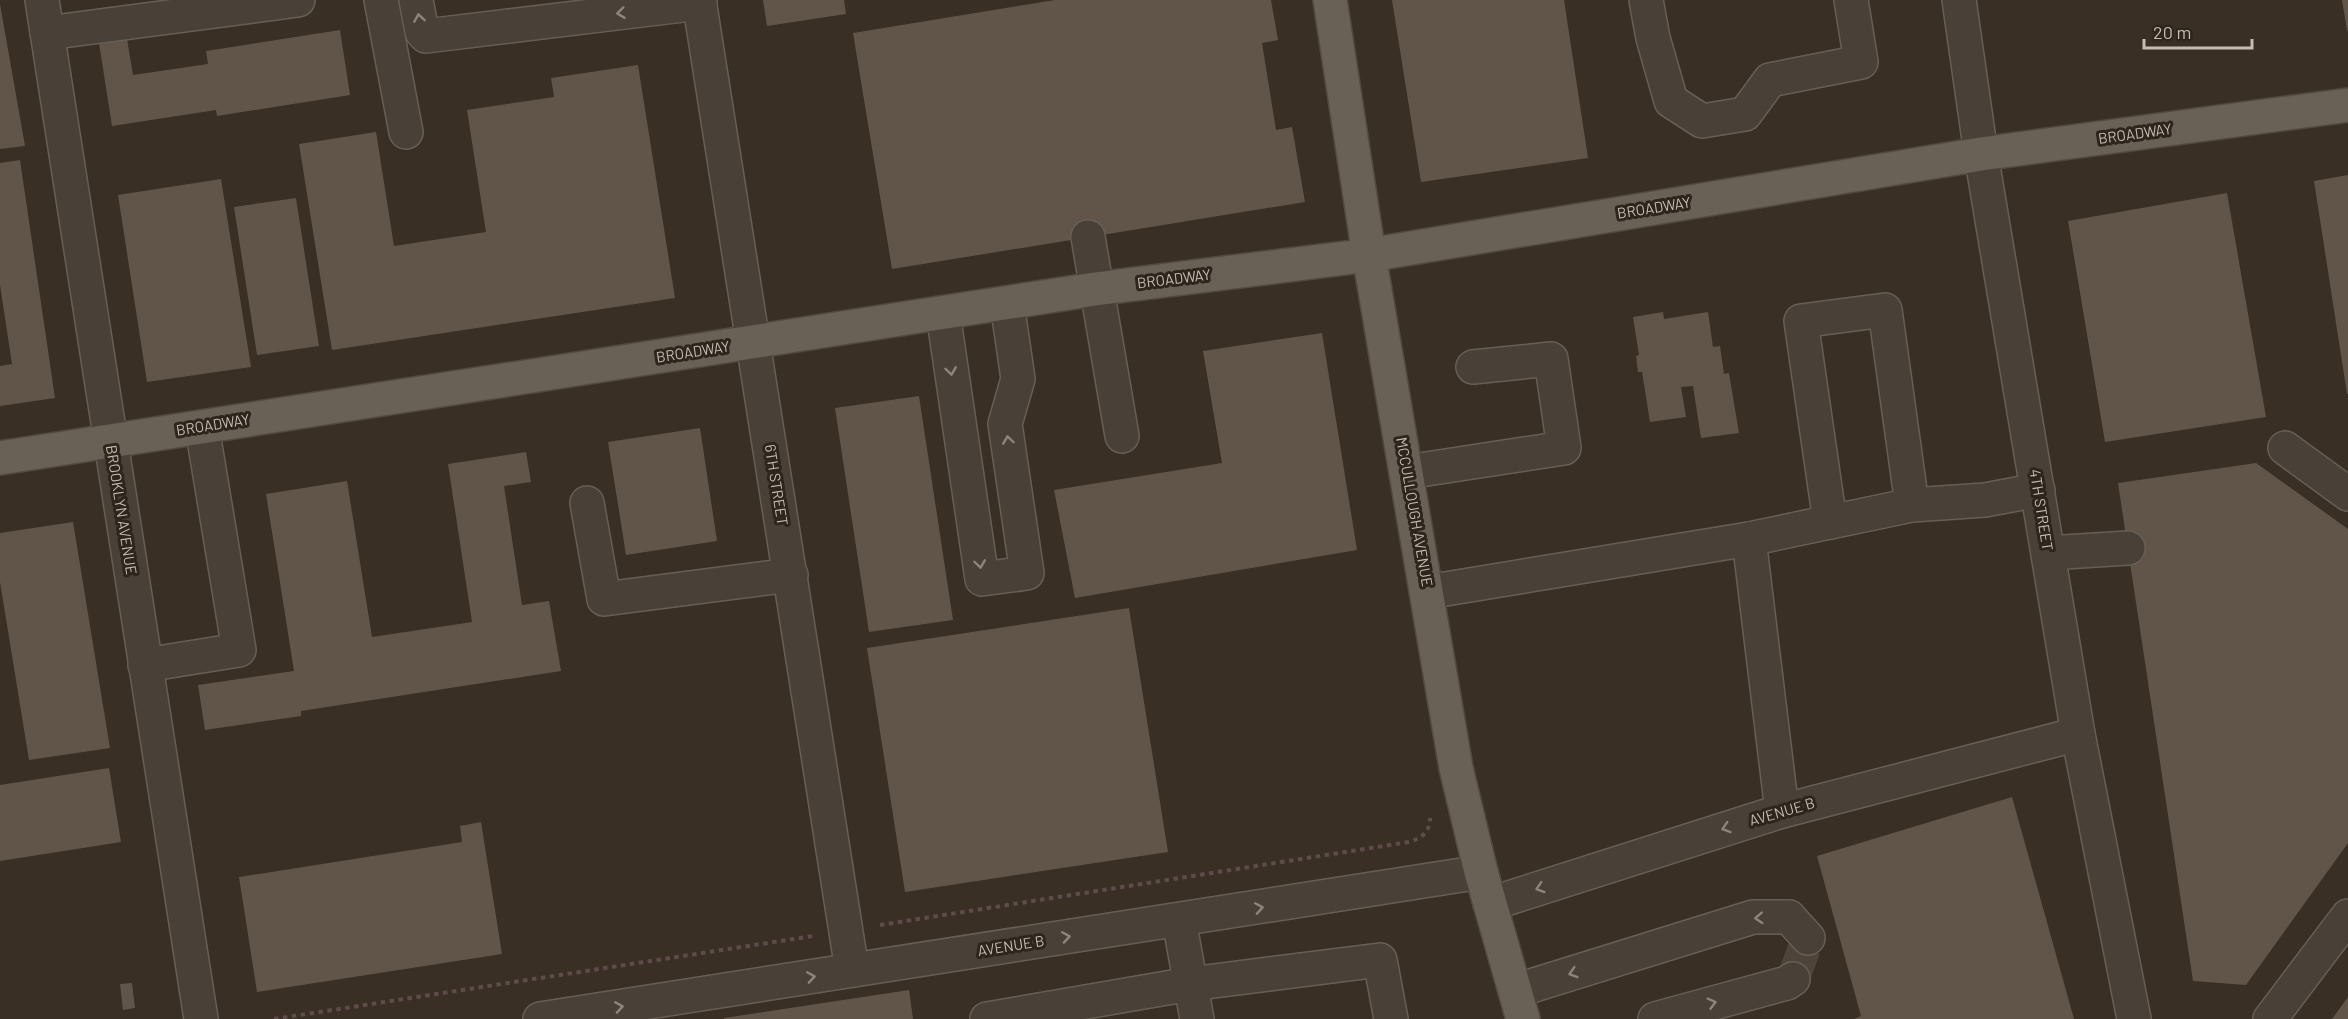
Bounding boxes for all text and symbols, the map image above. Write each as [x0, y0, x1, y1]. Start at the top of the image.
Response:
one-way arrow [616, 6, 625, 18]
scale bar [2144, 12, 2252, 50]
one-way arrow [414, 13, 426, 23]
text: 20 m [2153, 21, 2191, 43]
street label: BROADWAY [2097, 119, 2173, 147]
street label: BROADWAY [1616, 192, 1692, 222]
street label: BROADWAY [1136, 265, 1212, 291]
street label: BROADWAY [655, 336, 731, 366]
one-way arrow [945, 366, 957, 376]
street label: BROADWAY [175, 409, 251, 439]
one-way arrow [1002, 435, 1014, 444]
street label: MCCULLOUGH AVENUE [1393, 436, 1437, 588]
street label: 6TH STREET [762, 443, 792, 527]
street label: BROOKLYN AVENUE [103, 444, 141, 576]
street label: 4TH STREET [2027, 468, 2057, 552]
one-way arrow [973, 559, 985, 568]
street label: AVENUE B [1747, 793, 1817, 829]
one-way arrow [1721, 821, 1732, 834]
one-way arrow [1535, 881, 1546, 893]
one-way arrow [1254, 902, 1264, 914]
one-way arrow [1754, 911, 1763, 924]
street label: AVENUE B [976, 931, 1046, 959]
one-way arrow [1062, 932, 1071, 944]
one-way arrow [1568, 966, 1579, 979]
one-way arrow [807, 971, 816, 983]
one-way arrow [1707, 998, 1717, 1011]
one-way arrow [614, 1001, 623, 1013]

